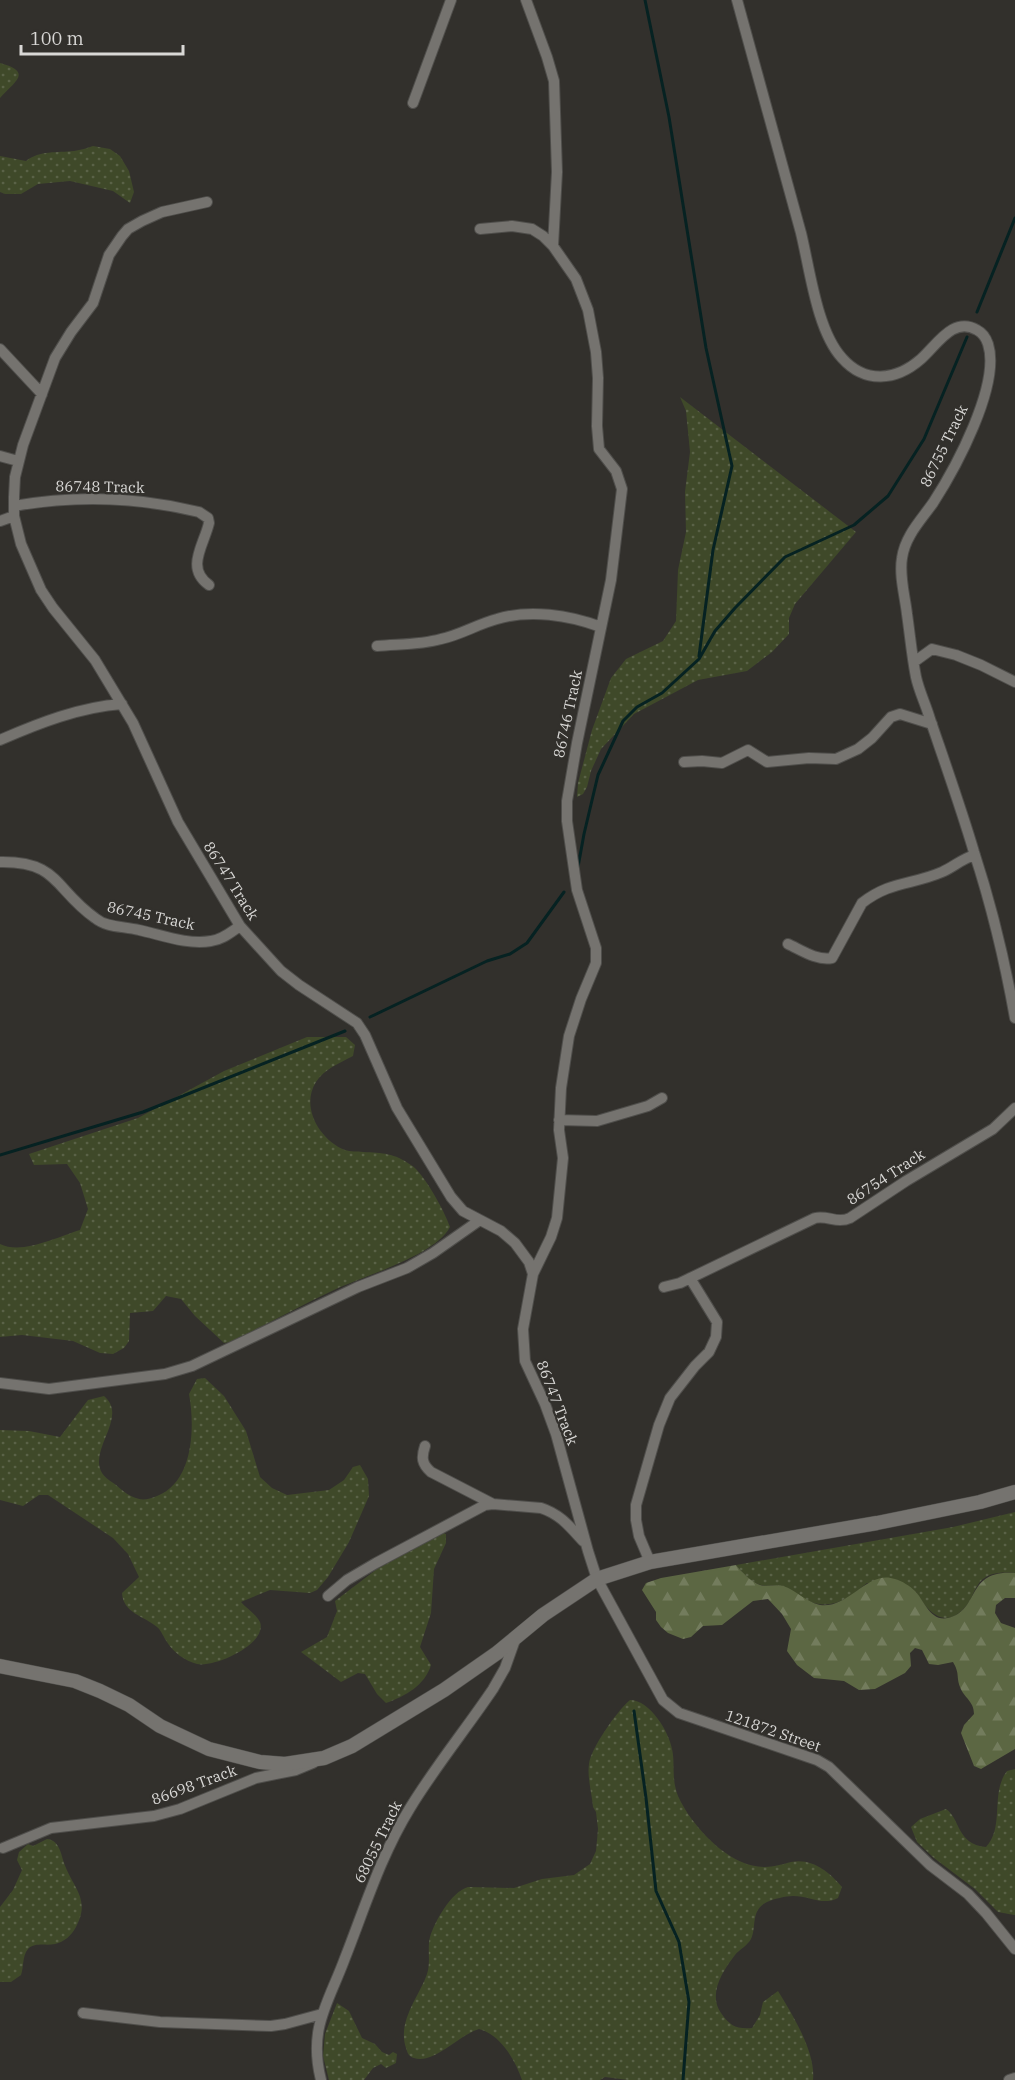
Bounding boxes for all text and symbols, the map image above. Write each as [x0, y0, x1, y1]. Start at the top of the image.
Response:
scale bar [21, 18, 183, 56]
text: 100 m [30, 27, 84, 50]
street label: 86755 Track [915, 401, 972, 490]
street label: 86748 Track [55, 476, 145, 497]
street label: 86746 Track [549, 668, 586, 760]
street label: 86747 Track [200, 838, 263, 924]
street label: 86745 Track [105, 897, 197, 934]
street label: 86754 Track [843, 1144, 929, 1209]
street label: 86747 Track [533, 1358, 582, 1448]
street label: 121872 Street [723, 1705, 823, 1756]
street label: 86698 Track [149, 1760, 239, 1809]
street label: 68055 Track [349, 1797, 406, 1886]

